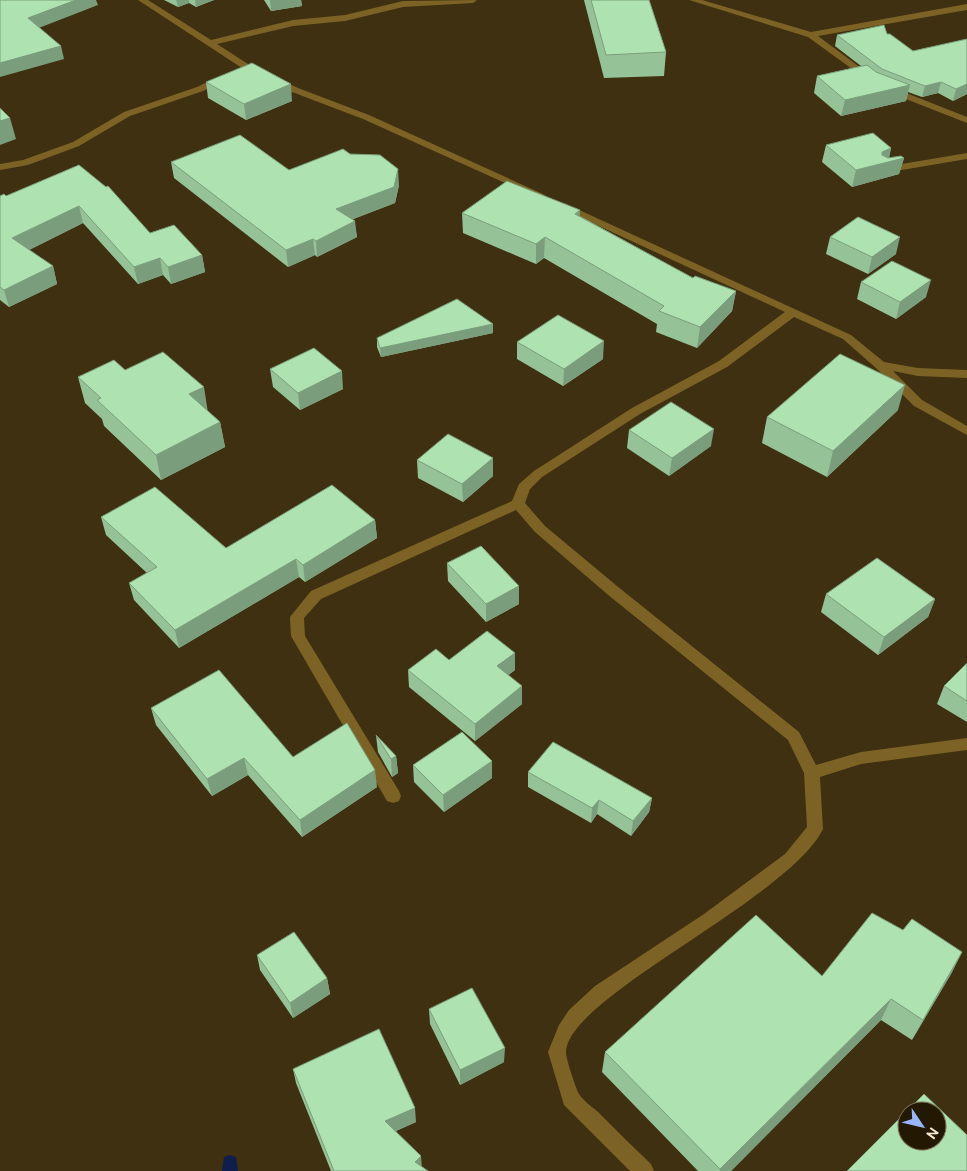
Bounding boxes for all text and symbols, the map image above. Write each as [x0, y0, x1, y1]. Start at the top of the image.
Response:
north arrow [897, 1101, 947, 1151]
text: N [923, 1125, 942, 1142]

